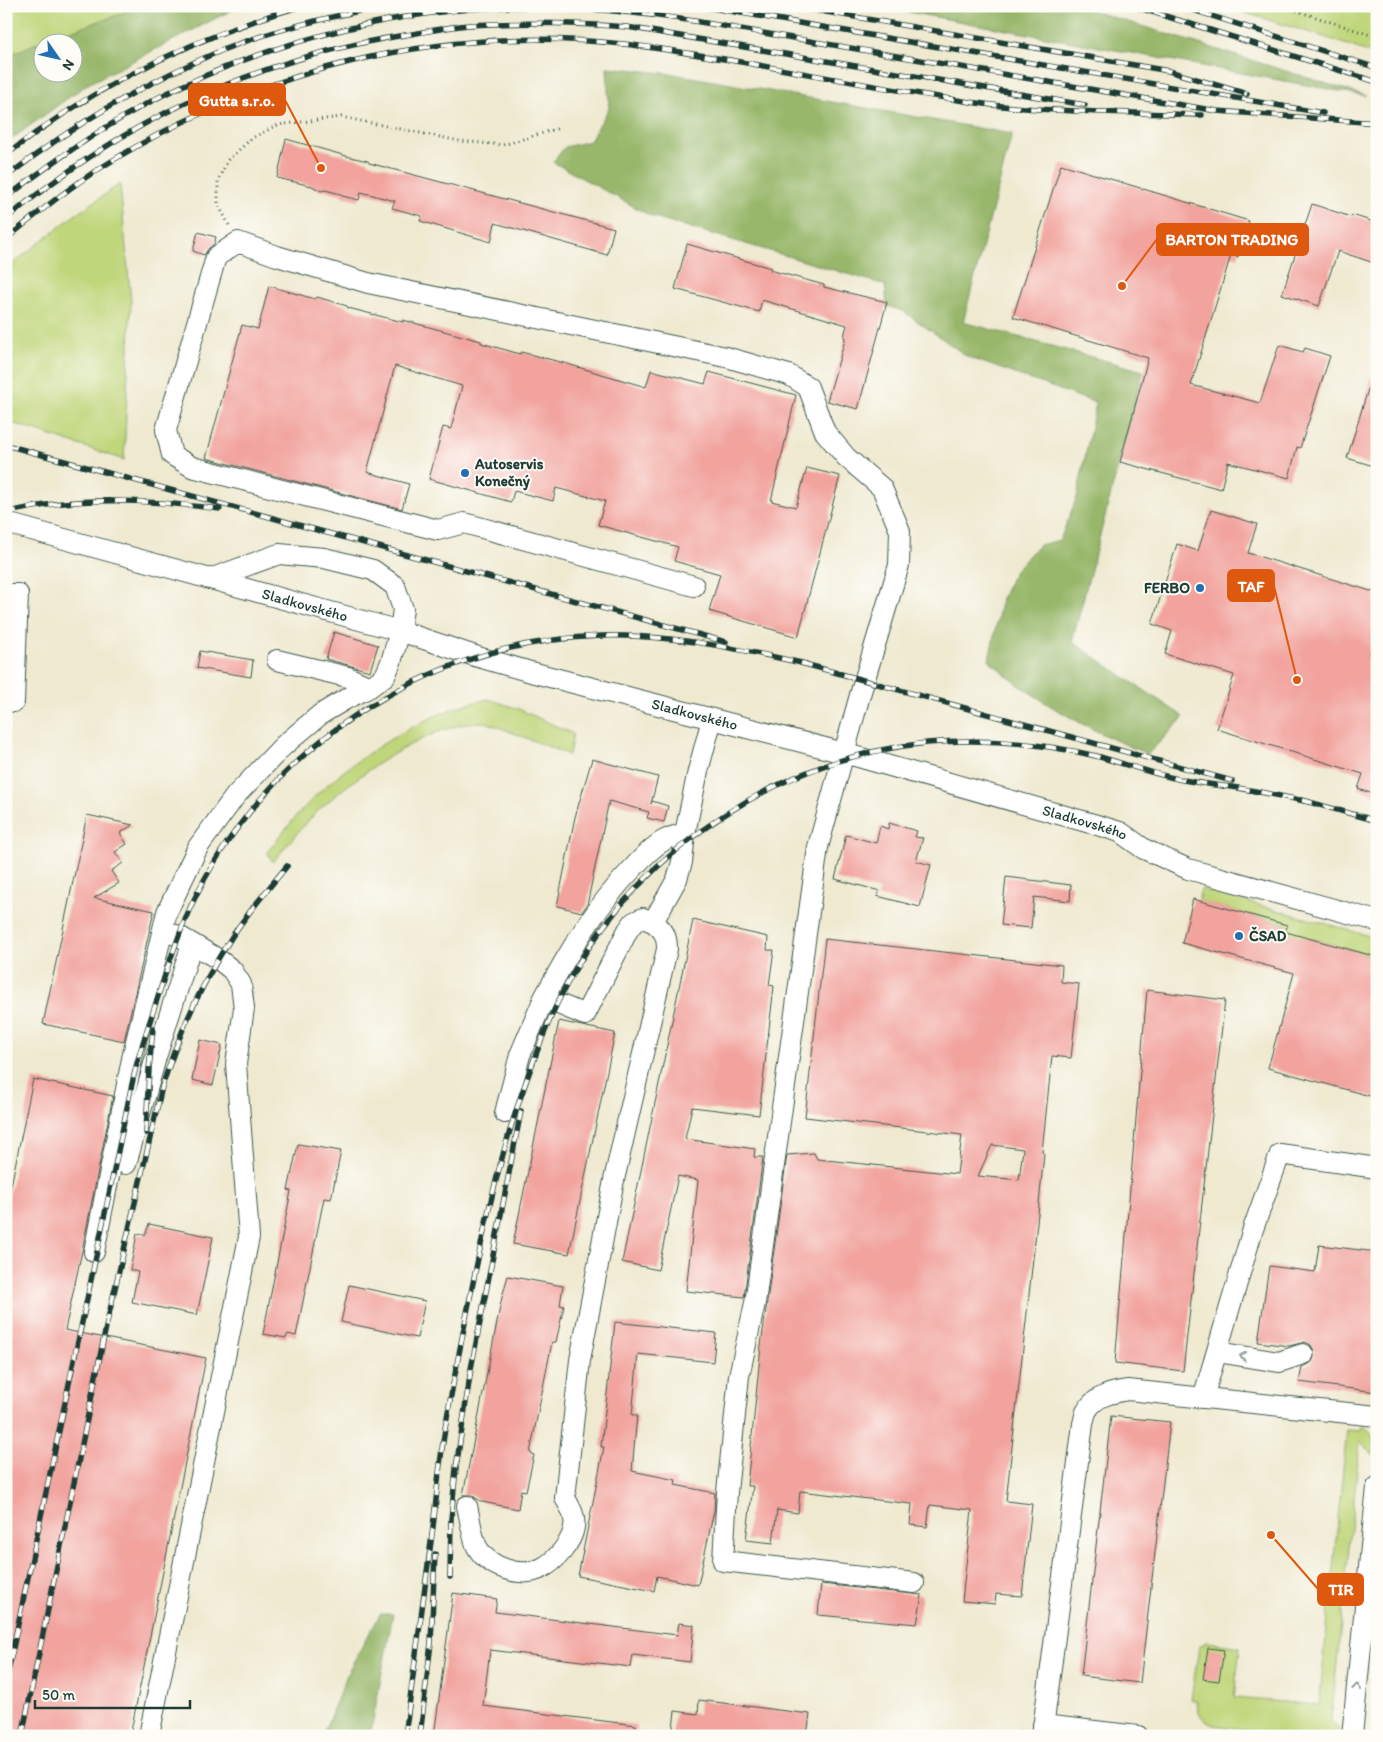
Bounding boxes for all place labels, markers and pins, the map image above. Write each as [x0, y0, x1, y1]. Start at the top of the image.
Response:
callout: Gutta s.r.o. [189, 84, 285, 115]
callout: BARTON TRADING [1157, 224, 1308, 255]
place label: Autoservis Konečný [474, 455, 544, 491]
marker: Autoservis Konečný [459, 467, 471, 479]
callout: TAF [1228, 570, 1274, 601]
place label: FERBO [1144, 579, 1190, 597]
marker: FERBO [1194, 582, 1206, 594]
place label: ČSAD [1249, 926, 1287, 945]
marker: ČSAD [1233, 930, 1245, 942]
callout: TIR [1318, 1574, 1363, 1605]

